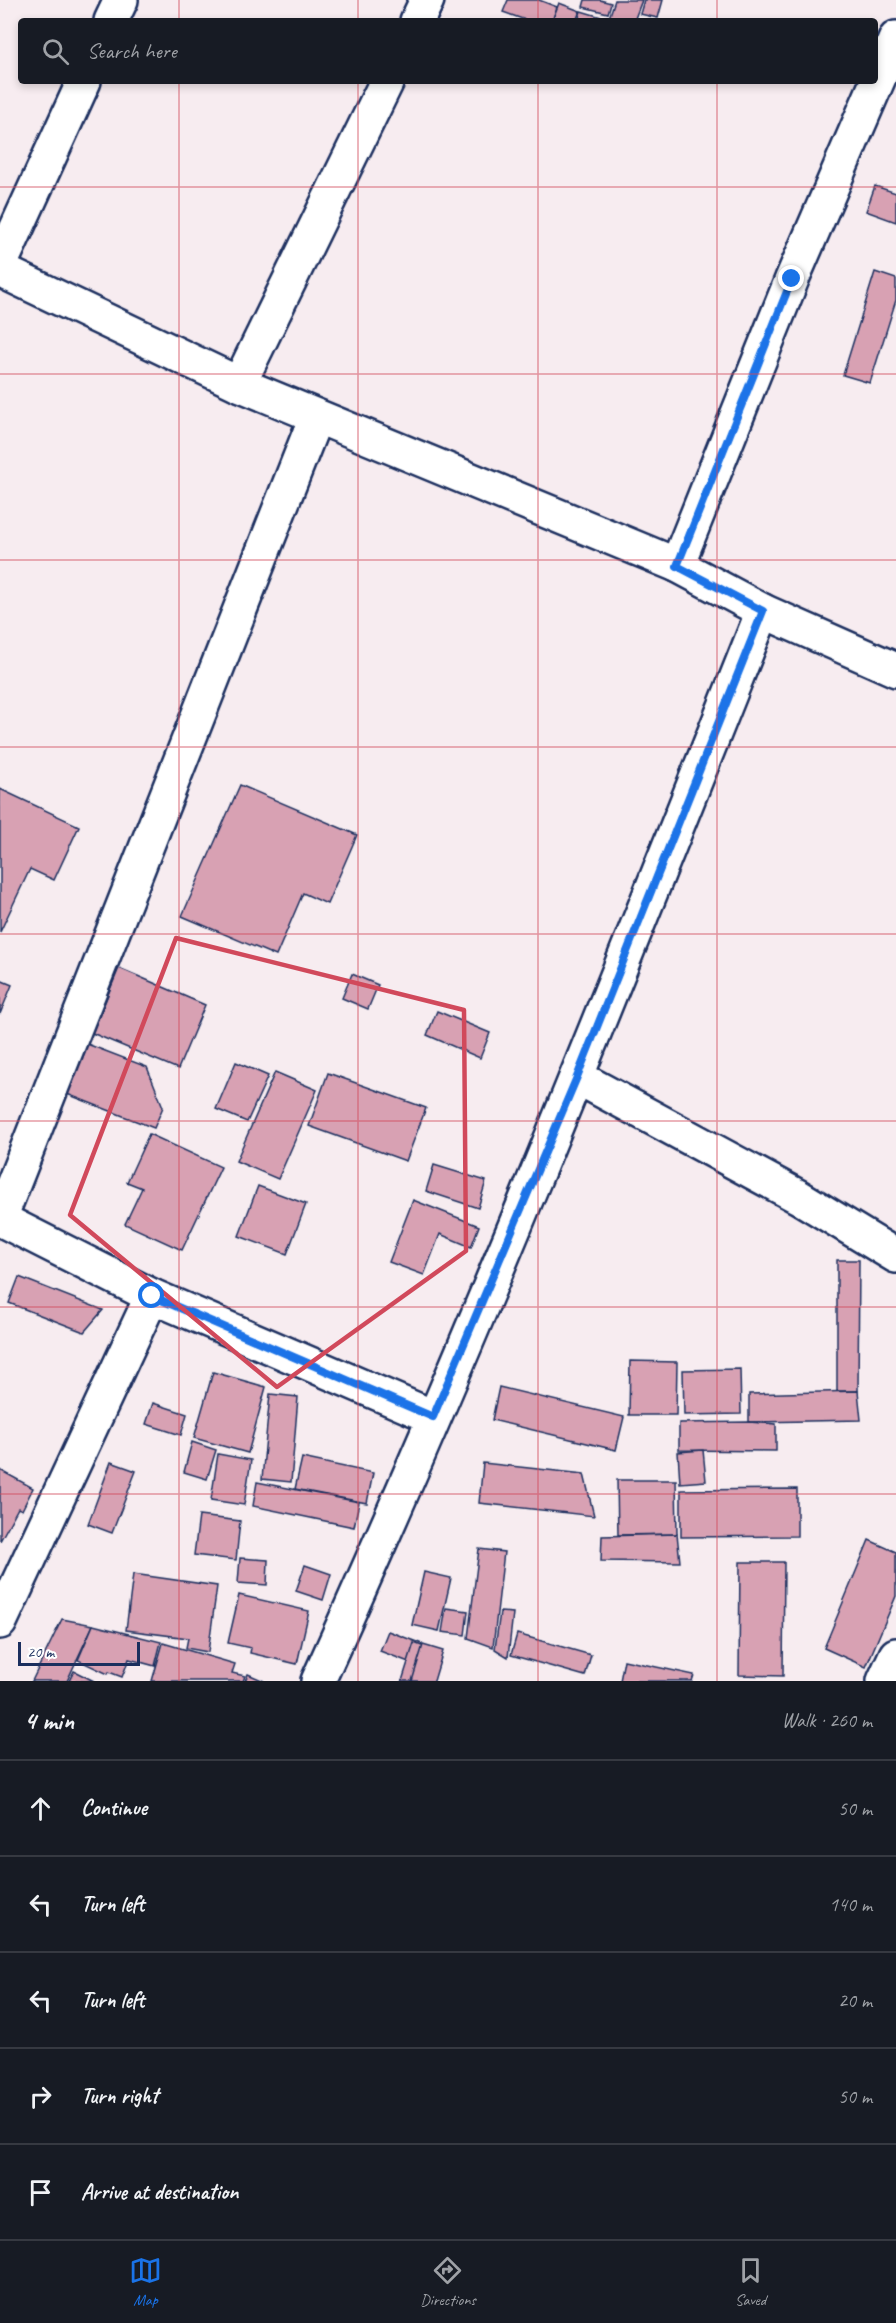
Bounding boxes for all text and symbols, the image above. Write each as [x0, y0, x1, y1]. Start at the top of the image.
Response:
search box [18, 18, 878, 84]
icon: search [39, 35, 72, 68]
text: Search here [87, 37, 177, 65]
route end [778, 265, 804, 291]
route start [138, 1282, 164, 1308]
scale bar [18, 1639, 140, 1666]
text: 20 m [27, 1642, 54, 1662]
text: 4 min [24, 1704, 74, 1737]
text: Walk · 260 m [782, 1708, 872, 1733]
icon: ahead [24, 1792, 57, 1825]
text: Continue [81, 1794, 147, 1822]
text: 50 m [838, 1796, 872, 1821]
icon: left [24, 1888, 57, 1921]
text: Turn left [81, 1890, 145, 1918]
text: 140 m [829, 1892, 872, 1917]
icon: left [24, 1984, 57, 2017]
text: Turn left [81, 1986, 145, 2014]
text: 20 m [838, 1988, 872, 2013]
icon: right [24, 2080, 57, 2113]
text: Turn right [81, 2082, 158, 2110]
text: 50 m [838, 2084, 872, 2109]
icon: arrive [24, 2176, 57, 2209]
text: Arrive at destination [81, 2178, 238, 2206]
tab: Map [129, 2254, 162, 2310]
tab: Directions [420, 2254, 476, 2310]
tab: Saved [734, 2254, 767, 2310]

